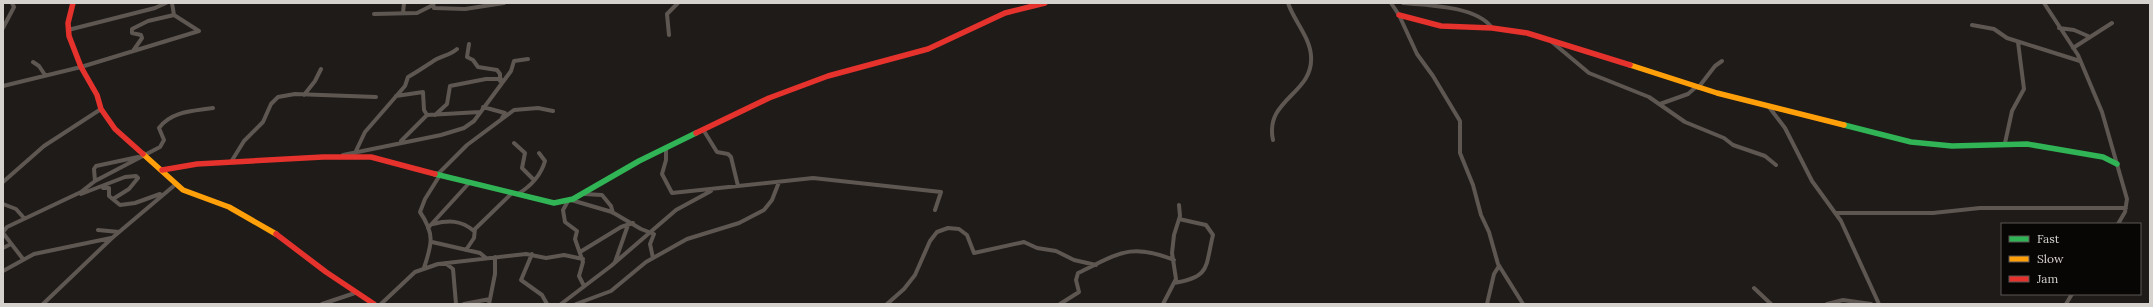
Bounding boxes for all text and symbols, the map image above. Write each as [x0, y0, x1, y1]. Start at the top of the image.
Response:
legend [2001, 223, 2141, 295]
text: Fast [2037, 231, 2060, 246]
text: Slow [2037, 251, 2064, 266]
text: Jam [2036, 271, 2058, 286]

